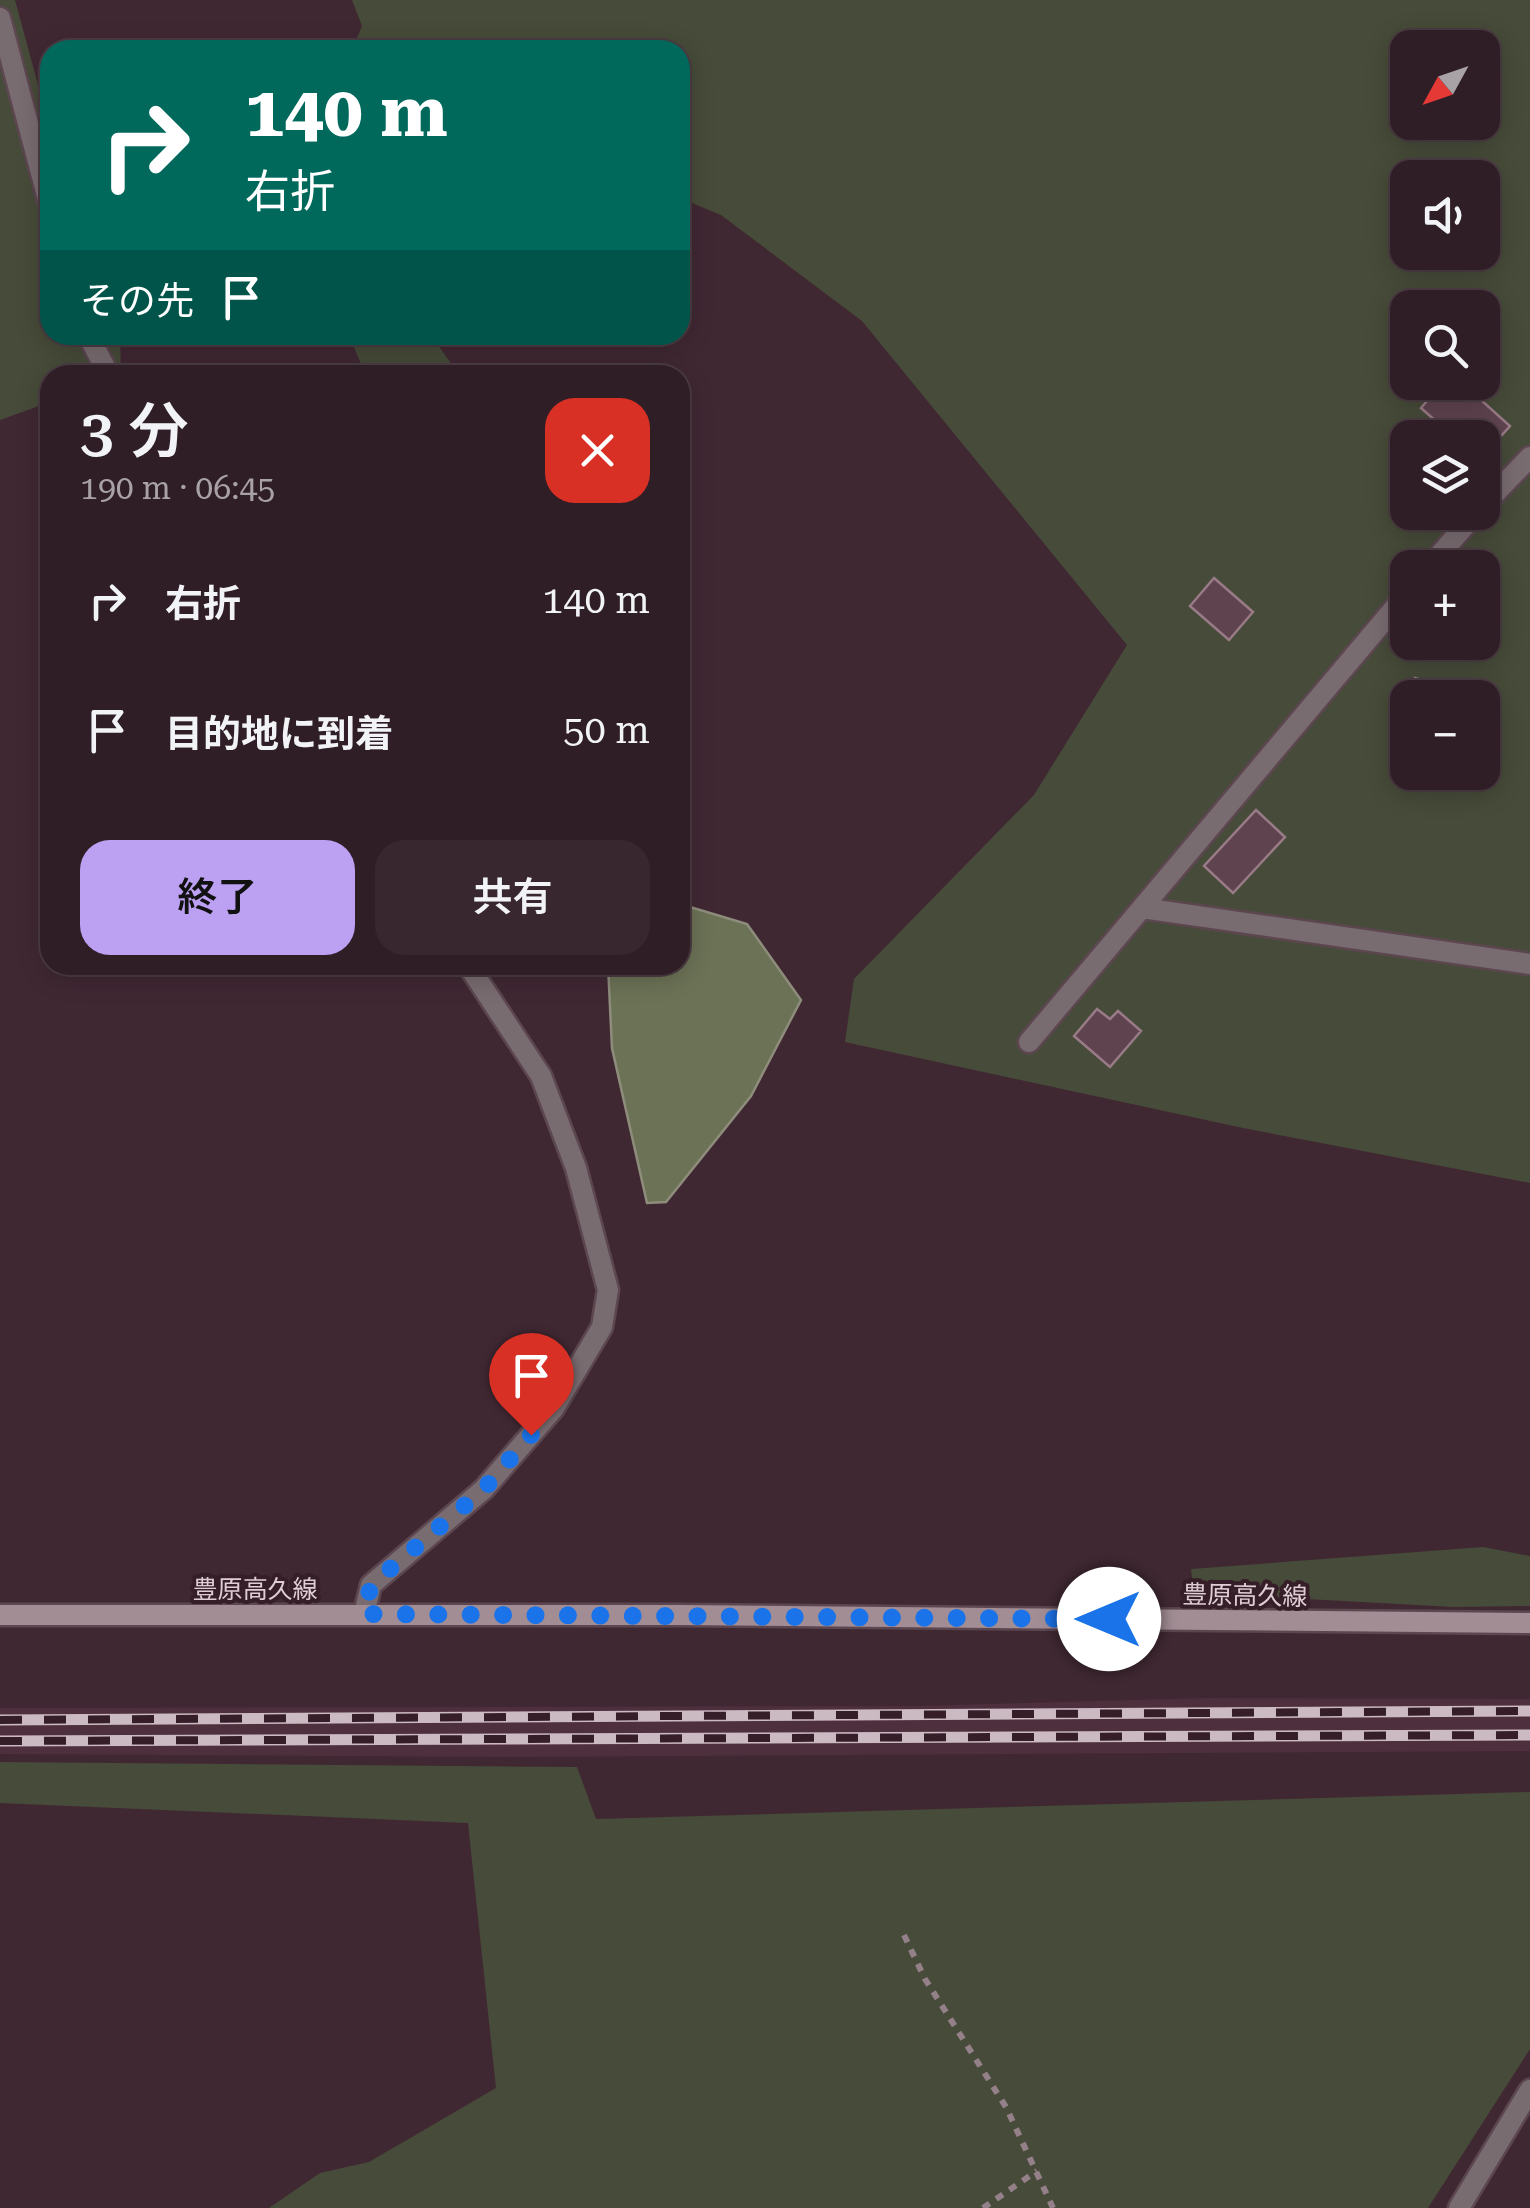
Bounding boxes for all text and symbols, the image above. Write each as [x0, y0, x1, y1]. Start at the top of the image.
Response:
north arrow [1390, 30, 1500, 140]
map controls [1390, 30, 1500, 790]
text: 140 m [245, 71, 448, 153]
icon: right [80, 80, 210, 210]
button: sound [1390, 160, 1500, 270]
text: 右折 [245, 165, 335, 218]
icon: arrive [214, 270, 269, 325]
text: その先 [80, 279, 194, 323]
button: search [1390, 290, 1500, 400]
text: 3 分 [80, 396, 189, 467]
button: close [545, 398, 650, 503]
button: layers [1390, 420, 1500, 530]
text: 190 m · 06:45 [80, 469, 275, 507]
button: + [1390, 550, 1500, 660]
icon: right [80, 573, 135, 628]
text: 140 m [542, 578, 650, 622]
text: 右折 [165, 582, 241, 626]
button: − [1390, 680, 1500, 790]
icon: arrive [80, 703, 135, 758]
text: 50 m [563, 708, 650, 752]
text: 目的地に到着 [165, 712, 393, 756]
button: 終了 [80, 840, 355, 955]
button: 共有 [375, 840, 650, 955]
pin [489, 1333, 574, 1436]
icon: arrive [504, 1348, 559, 1403]
position arrow [1057, 1567, 1161, 1671]
street label: 豊原高久線 [192, 1575, 318, 1604]
street label: 豊原高久線 [1182, 1580, 1308, 1611]

